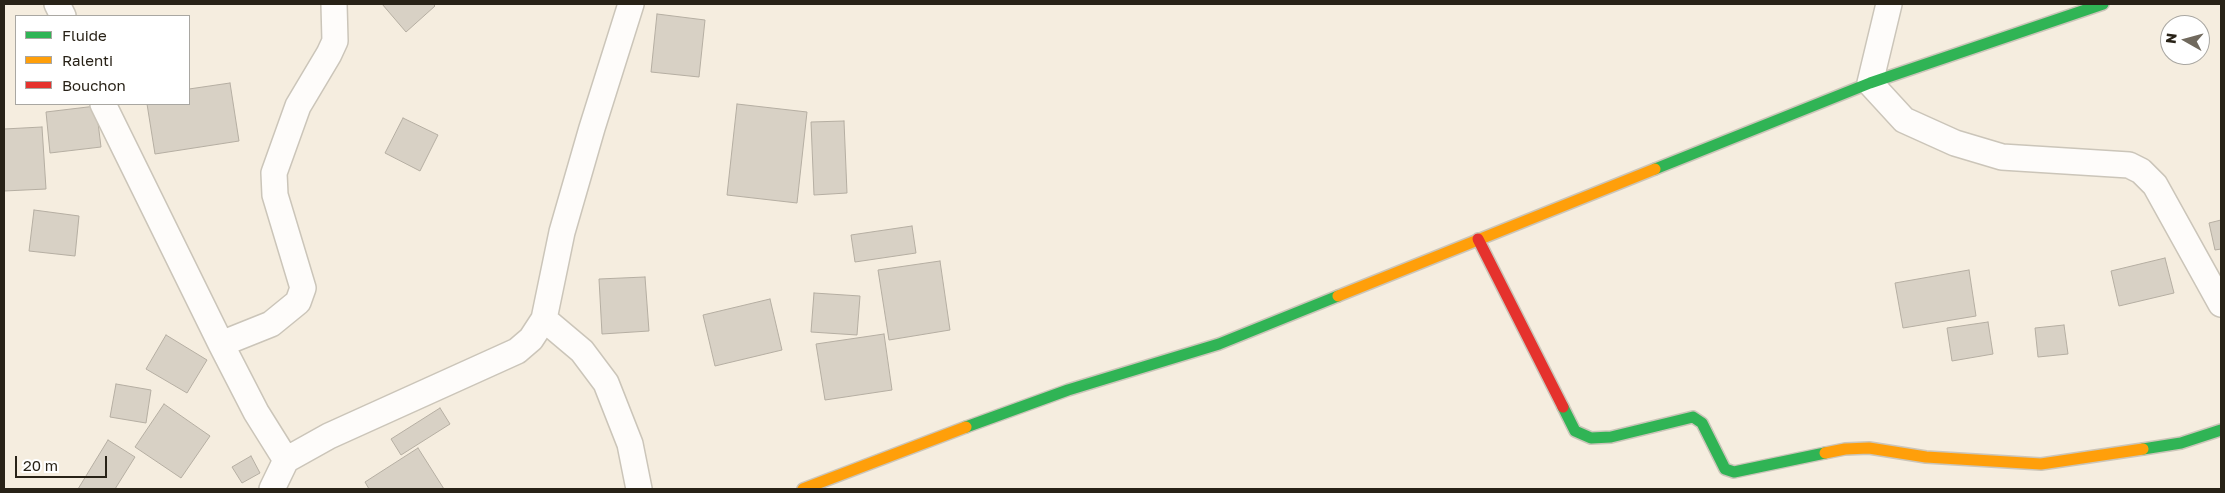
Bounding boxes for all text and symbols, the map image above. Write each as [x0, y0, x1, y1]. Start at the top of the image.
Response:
legend [15, 15, 190, 105]
north arrow [2160, 15, 2210, 65]
text: Fluide [62, 26, 107, 44]
text: N [2162, 32, 2180, 45]
text: Ralenti [62, 51, 113, 69]
text: Bouchon [62, 76, 126, 94]
scale bar [18, 446, 110, 478]
text: 20 m [23, 456, 58, 474]

